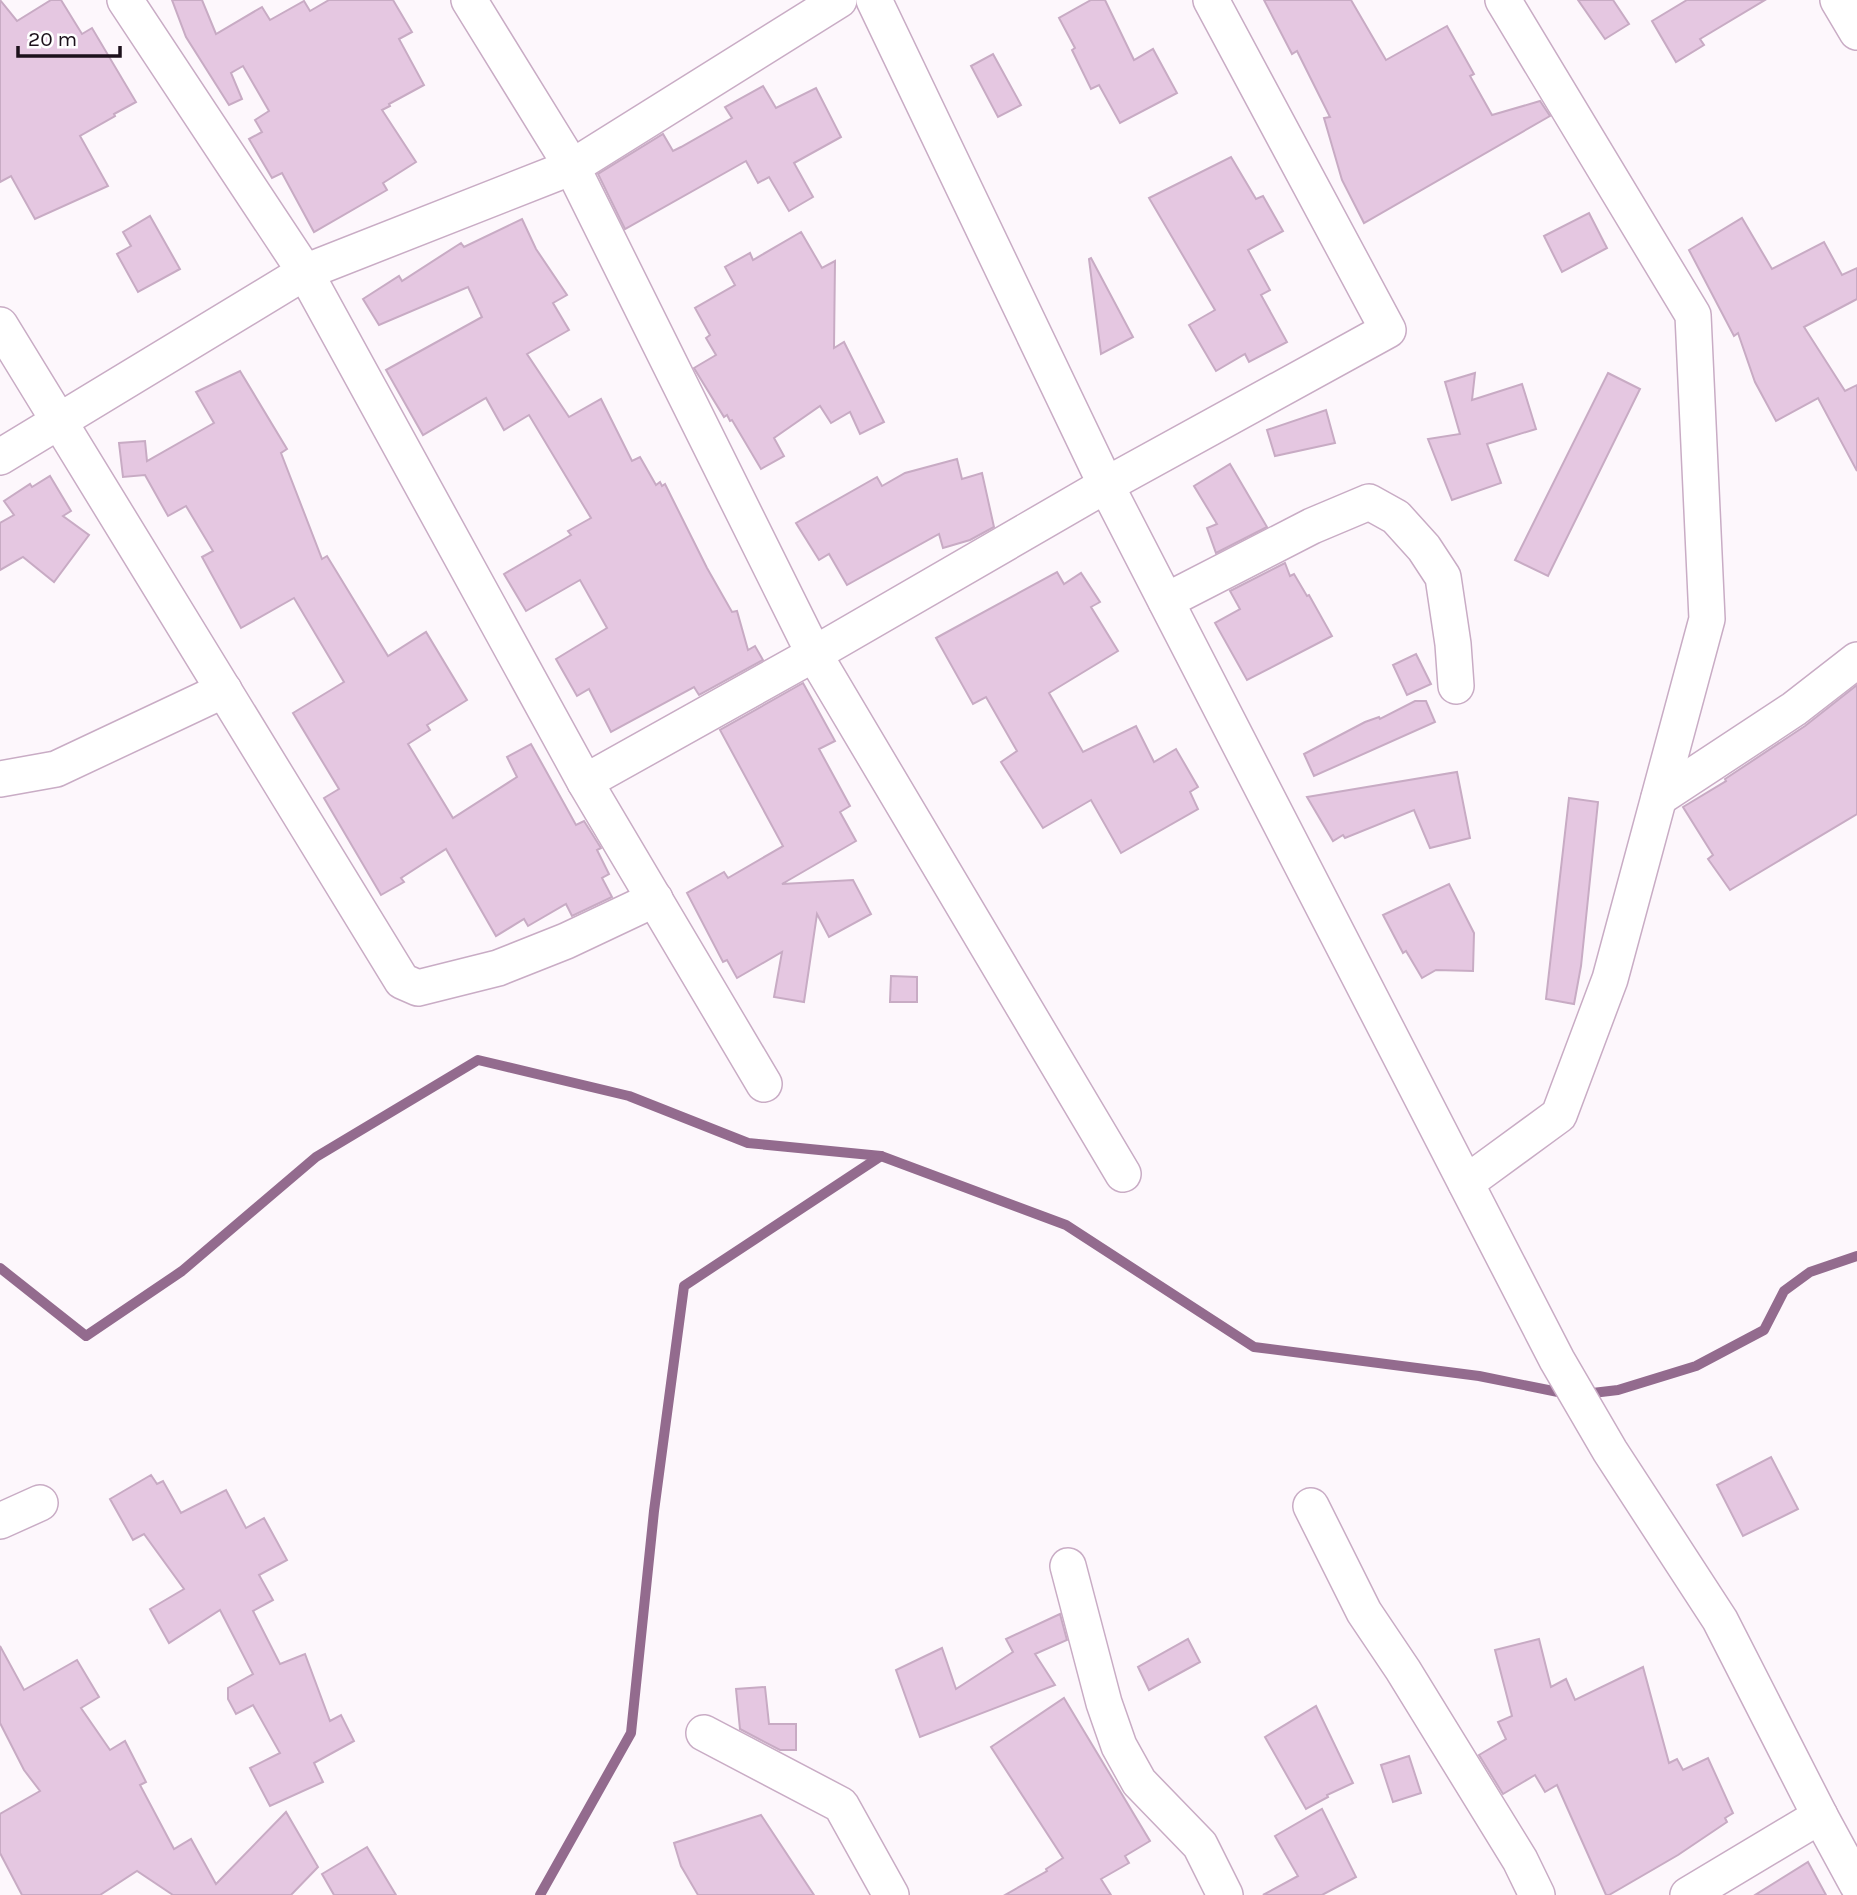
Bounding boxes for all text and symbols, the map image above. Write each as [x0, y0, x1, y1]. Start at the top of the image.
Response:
scale bar [18, 14, 119, 58]
text: 20 m [28, 27, 77, 51]

